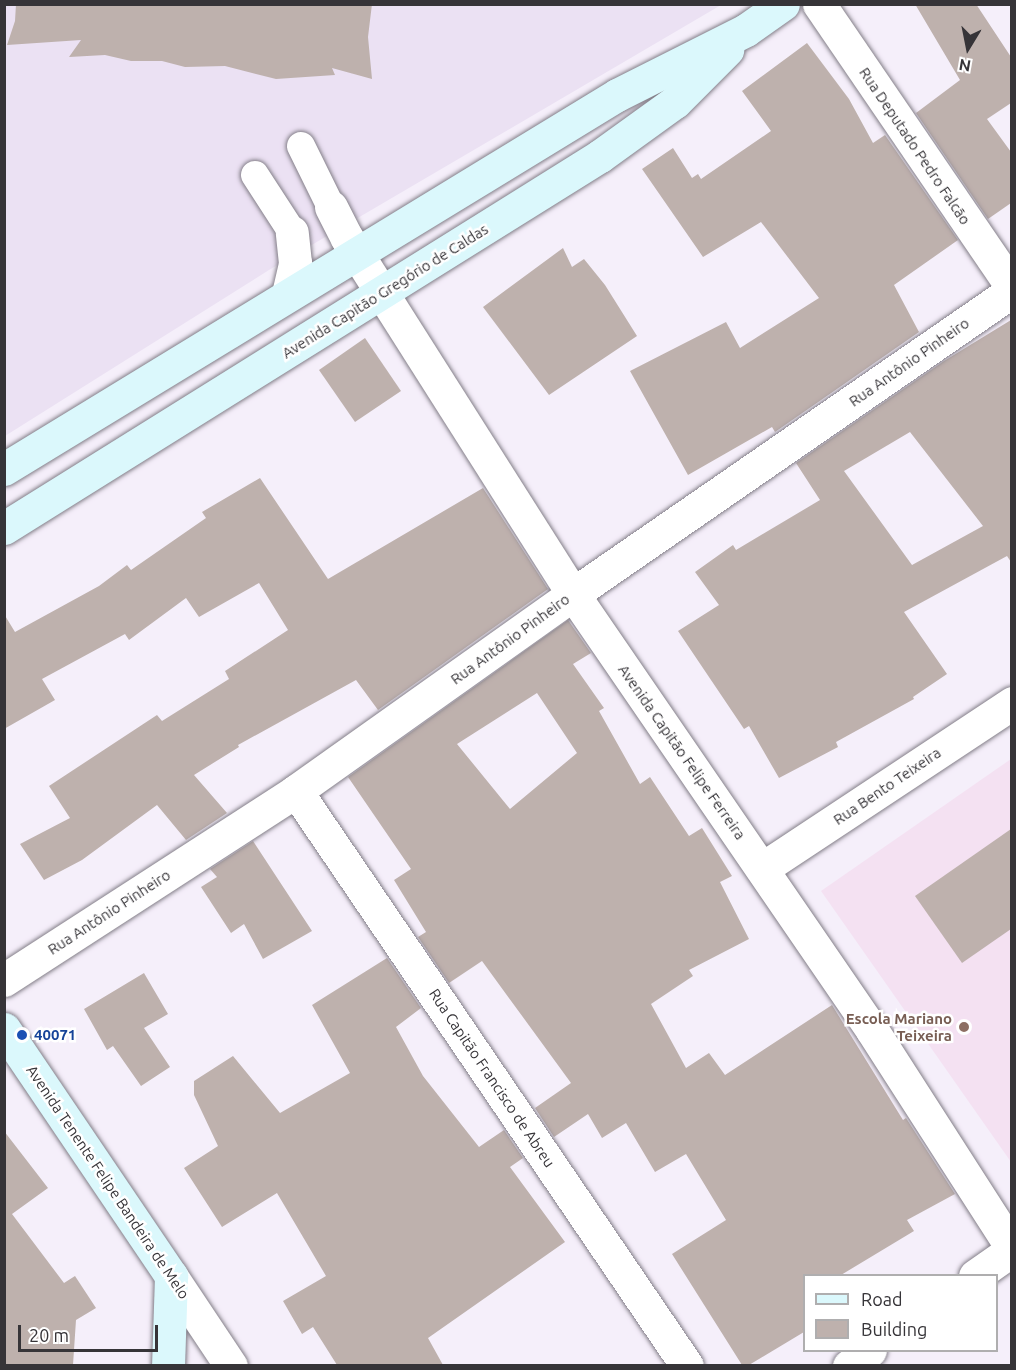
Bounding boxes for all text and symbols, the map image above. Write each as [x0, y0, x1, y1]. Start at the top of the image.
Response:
north arrow [938, 18, 998, 78]
text: N [957, 56, 972, 76]
street label: Rua Deputado Pedro Falcão [856, 64, 974, 228]
street label: Avenida Capitão Gregório de Caldas [279, 220, 491, 362]
street label: Rua Antônio Pinheiro [845, 314, 973, 410]
street label: Rua Antônio Pinheiro [447, 590, 573, 688]
street label: Avenida Capitão Felipe Ferreira [615, 661, 749, 843]
street label: Rua Bento Teixeira [830, 743, 944, 829]
street label: Rua Antônio Pinheiro [44, 866, 174, 958]
street label: Rua Capitão Francisco de Abreu [425, 985, 559, 1171]
place label: Escola Mariano Teixeira [846, 1009, 952, 1044]
marker: Escola Mariano Teixeira [957, 1020, 971, 1034]
place label: 40071 [34, 1026, 76, 1044]
marker: 40071 [15, 1028, 29, 1042]
street label: Avenida Tenente Felipe Bandeira de Melo [23, 1062, 193, 1302]
legend [803, 1274, 998, 1352]
text: Road [861, 1289, 903, 1309]
scale bar [21, 1313, 160, 1351]
text: Building [861, 1319, 927, 1339]
text: 20 m [29, 1325, 69, 1345]

